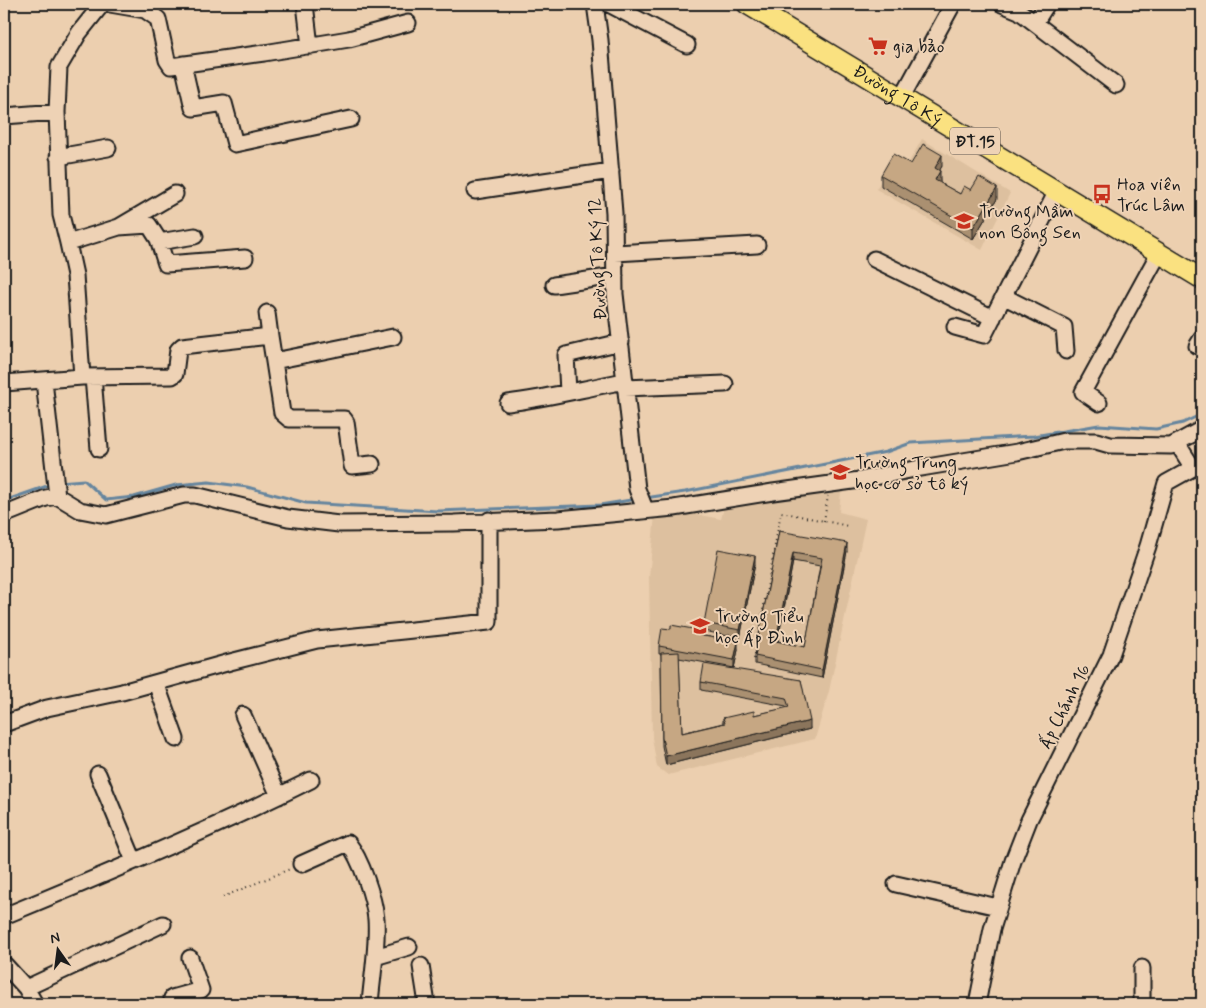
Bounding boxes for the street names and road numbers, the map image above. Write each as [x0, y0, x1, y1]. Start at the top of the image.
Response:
street label: Đường Tô Ký [848, 60, 946, 132]
road number: ĐT.15 [950, 128, 1000, 154]
street label: Đường Tô Ký 12 [583, 197, 615, 321]
street label: Ấp Chánh 16 [1033, 660, 1096, 753]

